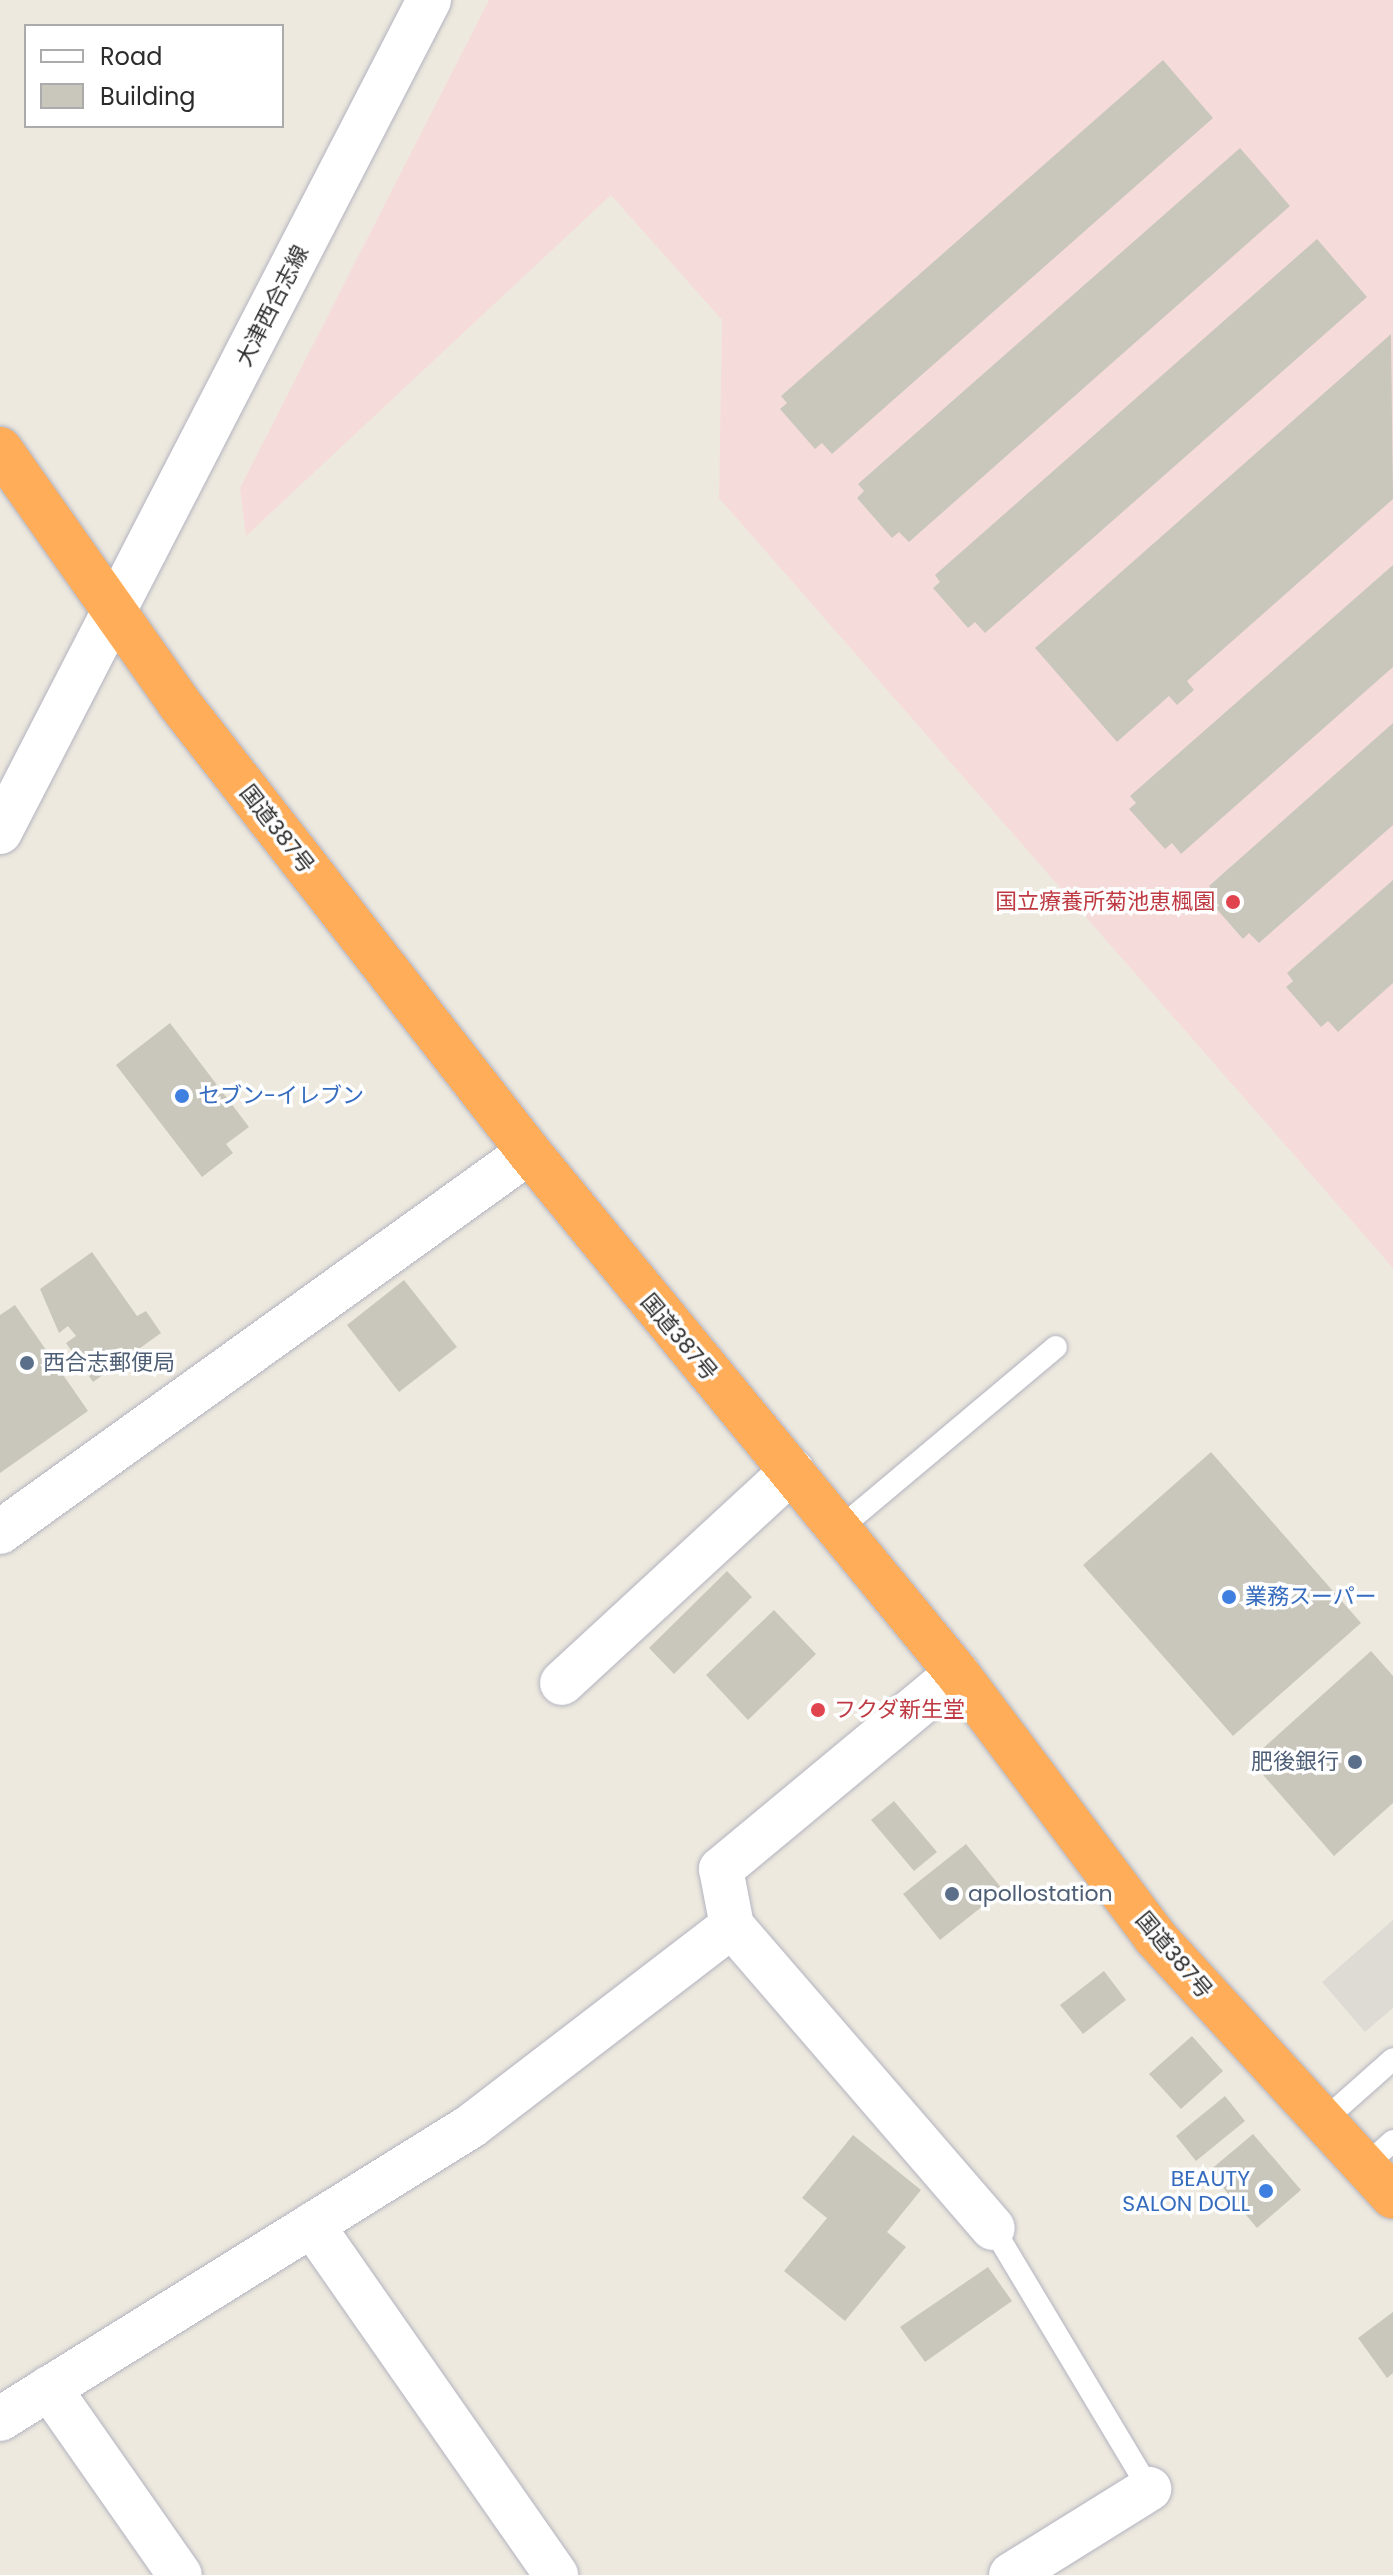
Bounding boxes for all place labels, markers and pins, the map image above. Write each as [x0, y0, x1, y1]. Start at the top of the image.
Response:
place label: 国立療養所菊池恵楓園 [995, 889, 1215, 915]
marker: 国立療養所菊池恵楓園 [1222, 891, 1244, 913]
place label: セブン-イレブン [198, 1083, 364, 1109]
marker: セブン-イレブン [173, 1087, 191, 1105]
place label: 西合志郵便局 [43, 1350, 175, 1376]
marker: 西合志郵便局 [18, 1354, 36, 1372]
place label: 業務スーパー [1245, 1584, 1377, 1610]
marker: 業務スーパー [1220, 1588, 1238, 1606]
place label: フクダ新生堂 [834, 1697, 966, 1723]
marker: フクダ新生堂 [809, 1701, 827, 1719]
place label: 肥後銀行 [1251, 1749, 1339, 1775]
marker: 肥後銀行 [1346, 1753, 1364, 1771]
place label: apollostation [968, 1881, 1113, 1907]
marker: apollostation [943, 1885, 961, 1903]
place label: BEAUTY SALON DOLL [1122, 2165, 1250, 2216]
marker: BEAUTY SALON DOLL [1257, 2182, 1275, 2200]

